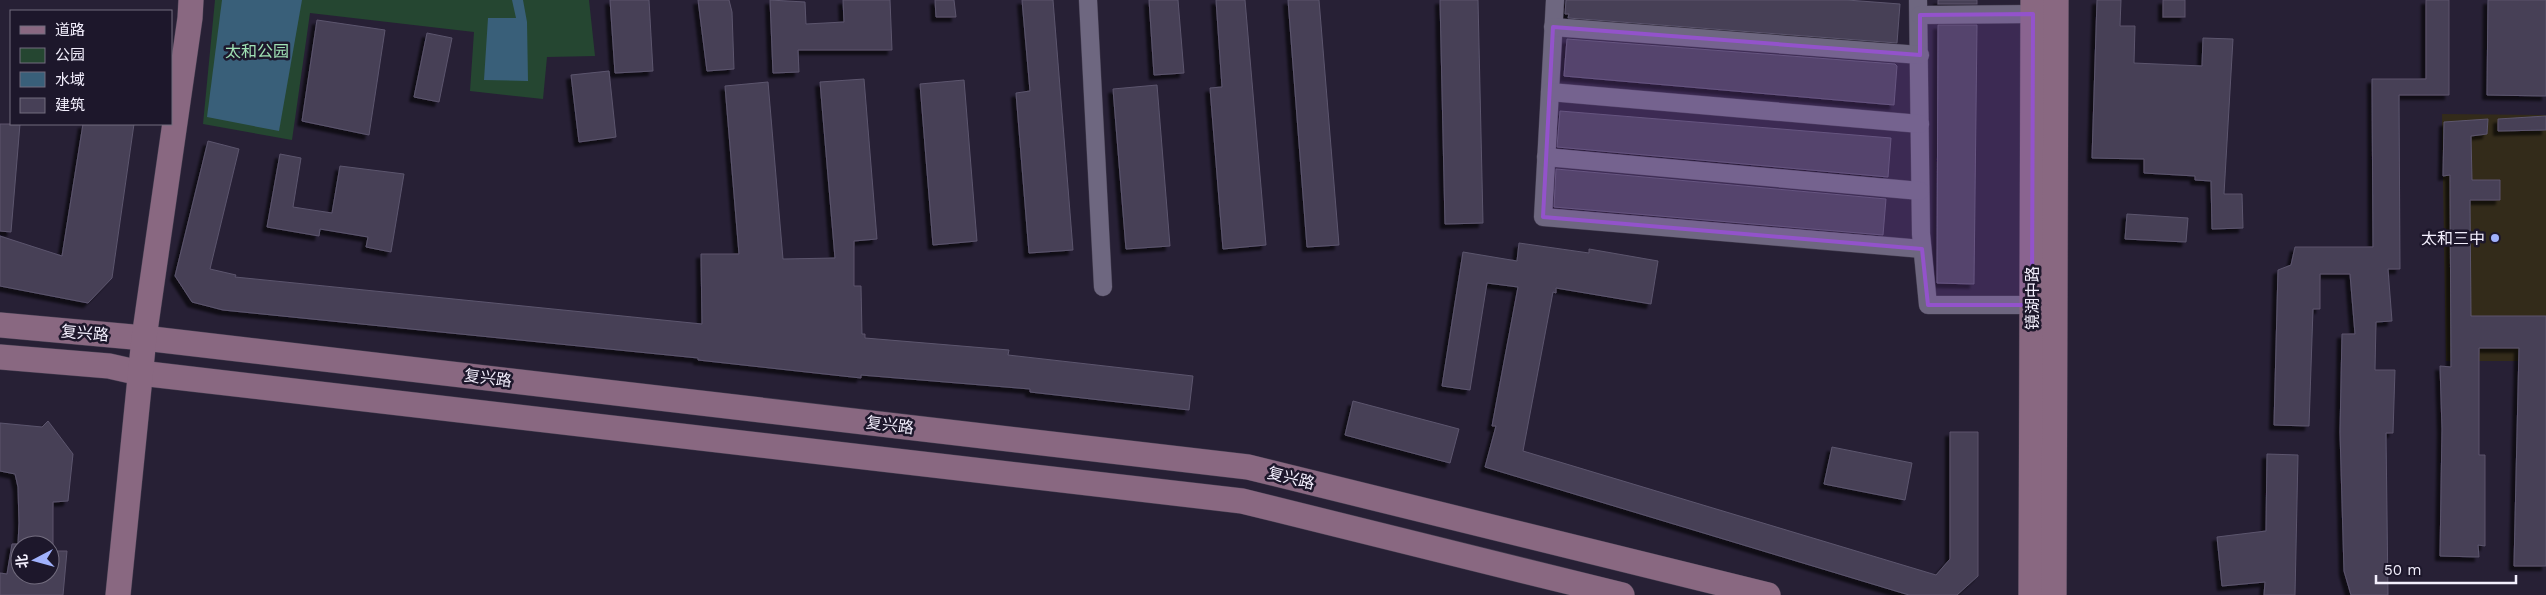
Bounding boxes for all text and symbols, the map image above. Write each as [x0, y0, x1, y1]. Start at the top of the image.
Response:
legend [10, 10, 172, 125]
text: 道路 [55, 21, 85, 39]
park label: 太和公园 [225, 42, 289, 61]
text: 公园 [55, 46, 85, 64]
text: 水域 [55, 71, 85, 89]
text: 建筑 [55, 96, 85, 114]
place label: 太和三中 [2421, 229, 2485, 248]
marker: 太和三中 [2489, 232, 2501, 244]
street label: 镜湖中路 [2023, 266, 2042, 330]
street label: 复兴路 [60, 321, 110, 345]
street label: 复兴路 [463, 366, 513, 390]
street label: 复兴路 [865, 413, 915, 437]
street label: 复兴路 [1265, 463, 1317, 493]
north arrow [10, 535, 60, 585]
scale bar [2376, 552, 2516, 584]
text: 北 [13, 554, 31, 569]
text: 50 m [2384, 561, 2421, 579]

